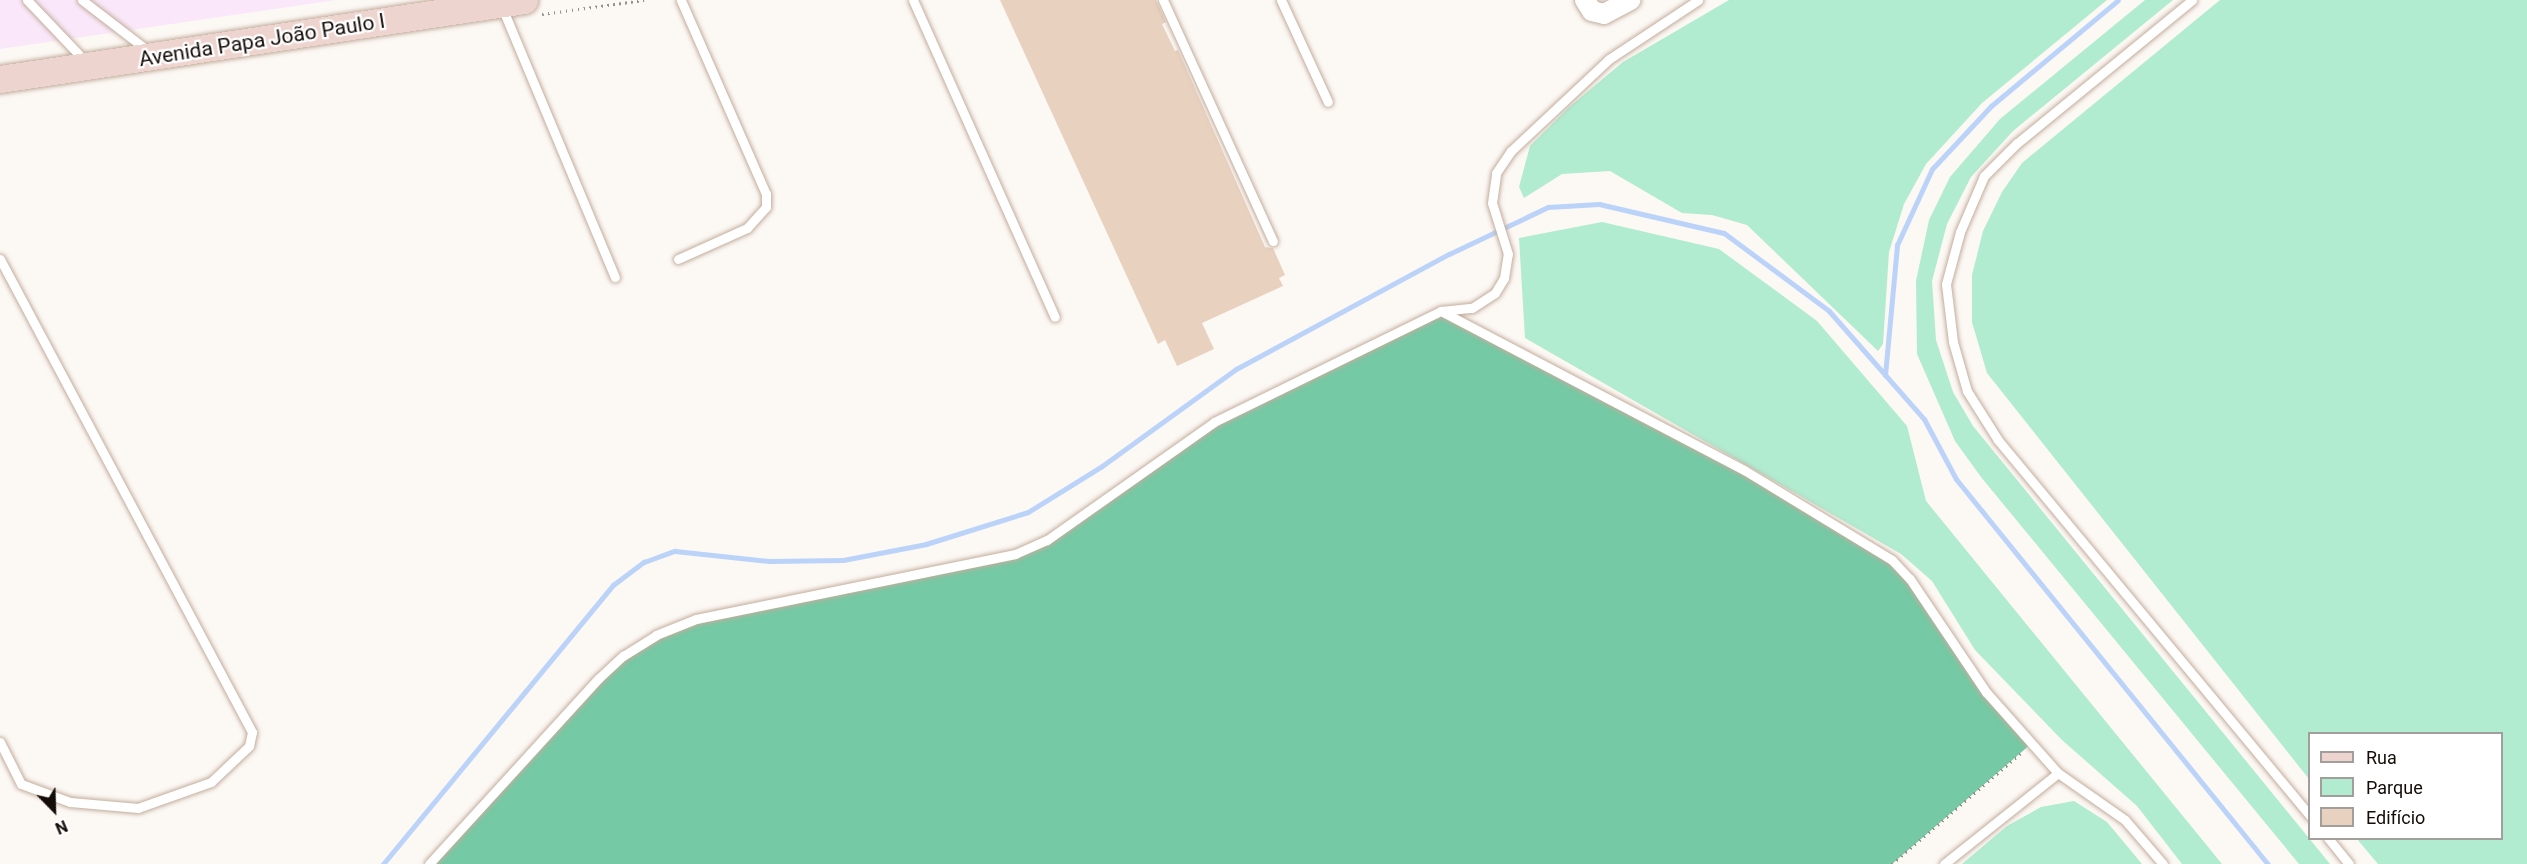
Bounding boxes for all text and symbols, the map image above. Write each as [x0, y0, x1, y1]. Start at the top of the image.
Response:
street label: Avenida Papa João Paulo I [137, 8, 387, 72]
legend [2308, 732, 2503, 840]
text: Rua [2366, 747, 2397, 768]
text: Parque [2366, 777, 2423, 798]
north arrow [24, 780, 84, 840]
text: Edifício [2366, 807, 2425, 828]
text: N [52, 816, 70, 838]

